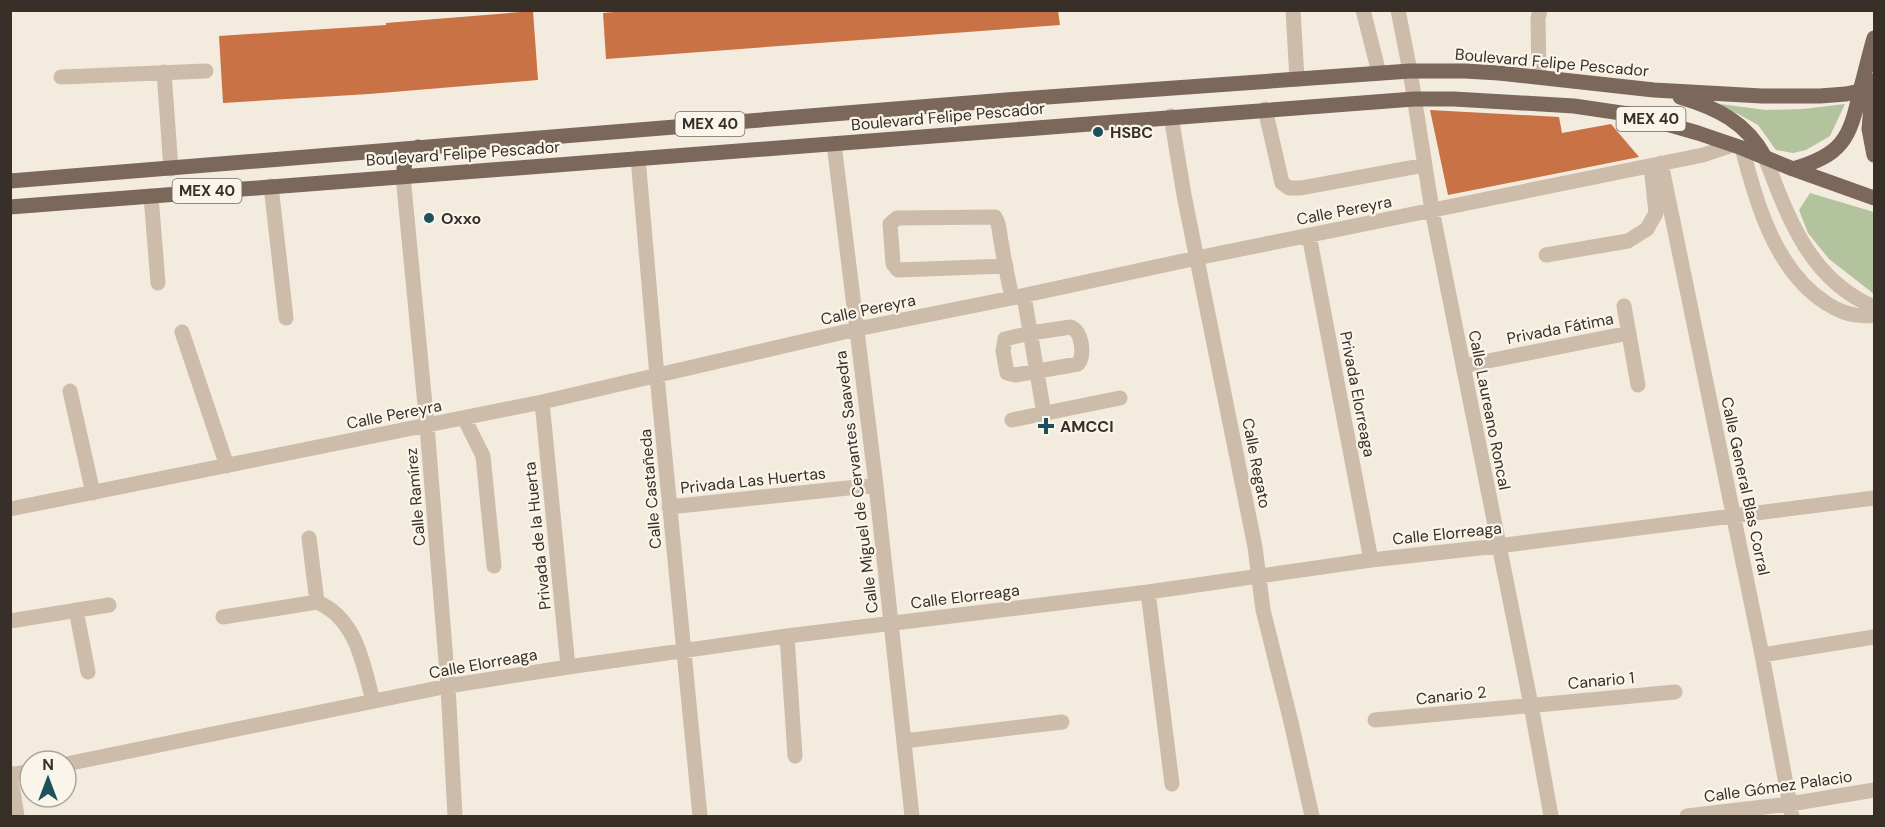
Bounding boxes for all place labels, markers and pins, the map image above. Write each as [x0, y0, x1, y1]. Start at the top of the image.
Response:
place label: HSBC [1110, 122, 1153, 143]
marker: HSBC [1091, 125, 1105, 139]
place label: Oxxo [441, 208, 481, 229]
marker: Oxxo [422, 211, 436, 225]
place label: AMCCI [1060, 416, 1114, 437]
marker: AMCCI [1037, 417, 1055, 435]

